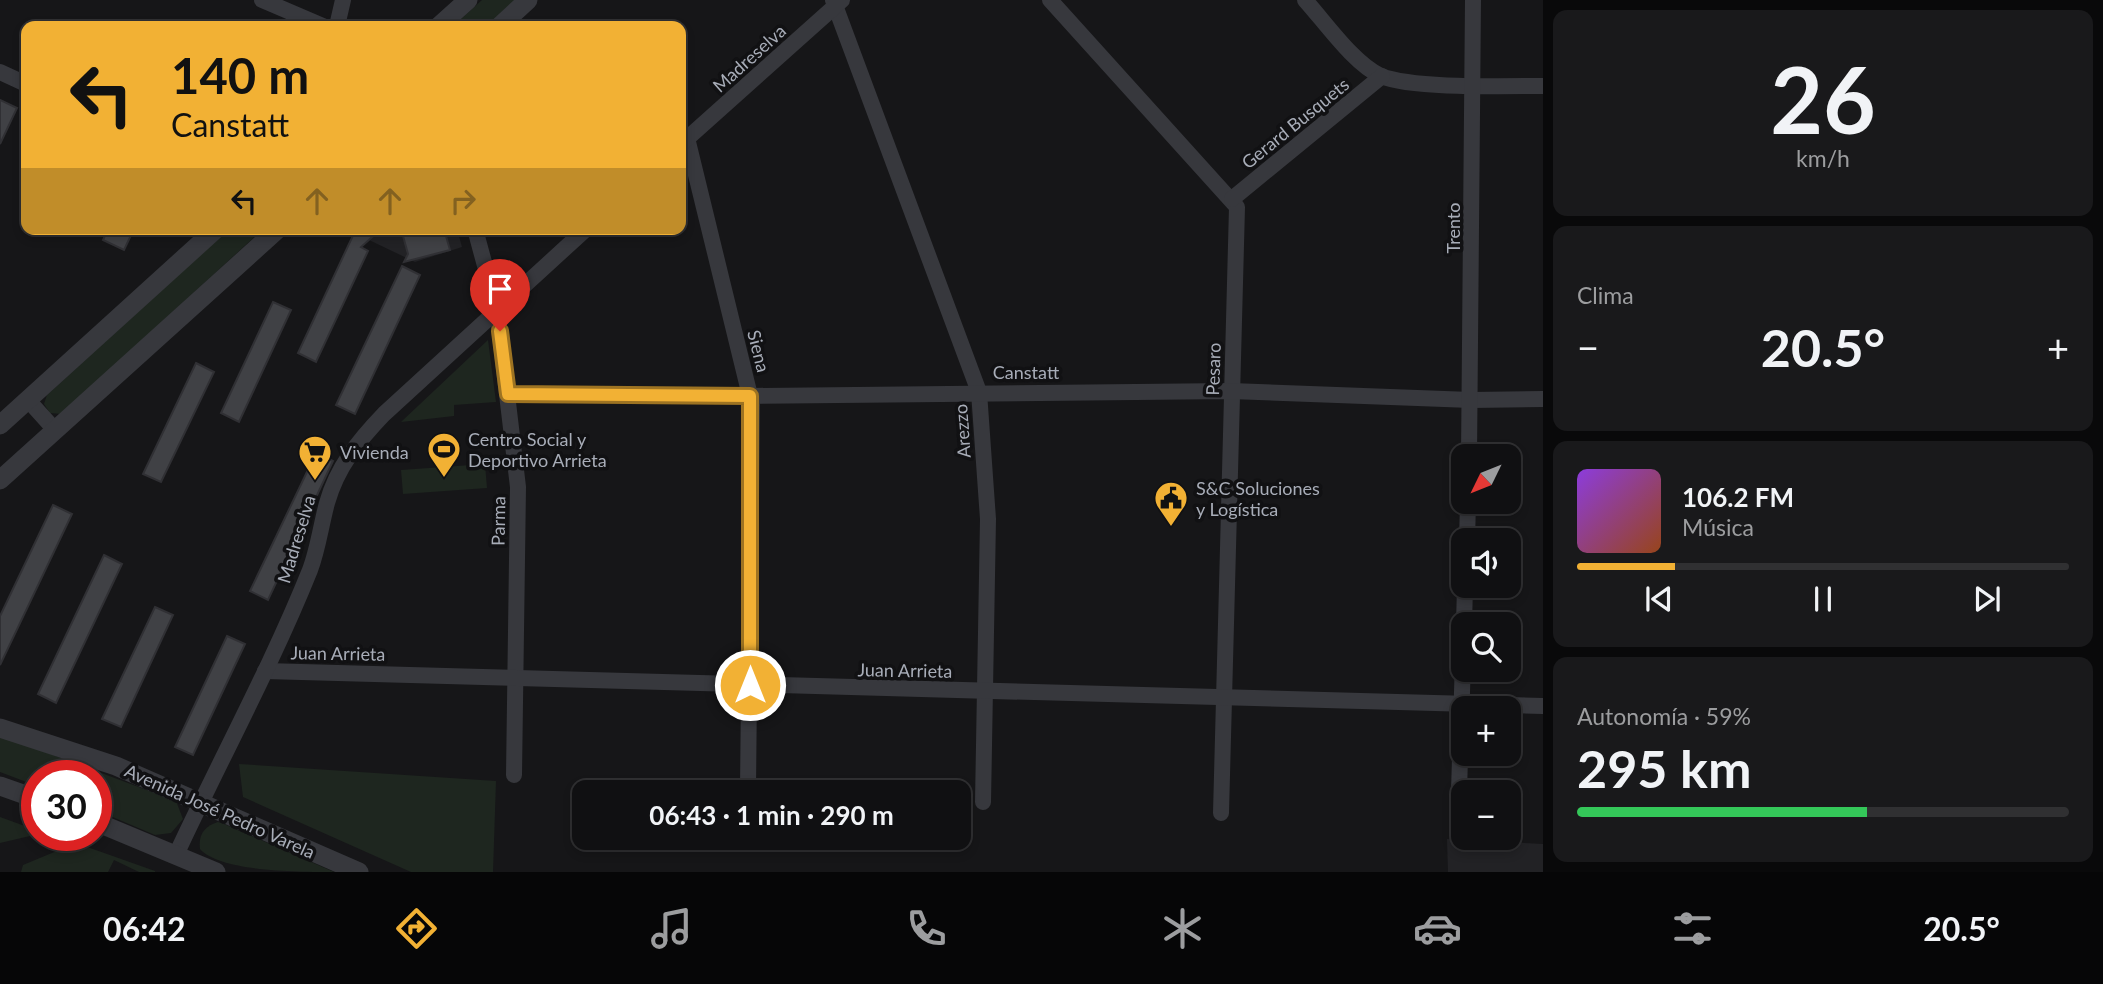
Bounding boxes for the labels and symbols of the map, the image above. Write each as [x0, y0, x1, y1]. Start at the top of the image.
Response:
street label: Madreselva [708, 19, 790, 97]
street label: Gerard Busquets [1237, 73, 1353, 173]
street label: Trento [1442, 203, 1464, 253]
pin [470, 259, 530, 331]
street label: Siena [743, 328, 775, 374]
street label: Pesaro [1201, 342, 1225, 396]
street label: Canstatt [993, 361, 1060, 383]
street label: Arezzo [949, 403, 975, 459]
place label: Centro Social y Deportivo Arrieta [468, 428, 607, 471]
sports icon: Centro Social y Deportivo Arrieta [425, 430, 463, 479]
supermarket icon: Vivienda [296, 433, 334, 482]
place label: Vivienda [340, 441, 409, 463]
north arrow [1451, 444, 1521, 514]
place label: S&C Soluciones y Logística [1196, 477, 1320, 520]
public building icon: S&C Soluciones y Logística [1152, 479, 1190, 528]
street label: Madreselva [272, 492, 320, 586]
street label: Parma [487, 496, 509, 546]
street label: Juan Arrieta [290, 641, 386, 665]
position arrow [713, 648, 787, 722]
street label: Juan Arrieta [857, 658, 953, 682]
street label: Avenida José Pedro Varela [122, 759, 318, 863]
speed limit sign: 30 [21, 760, 112, 851]

